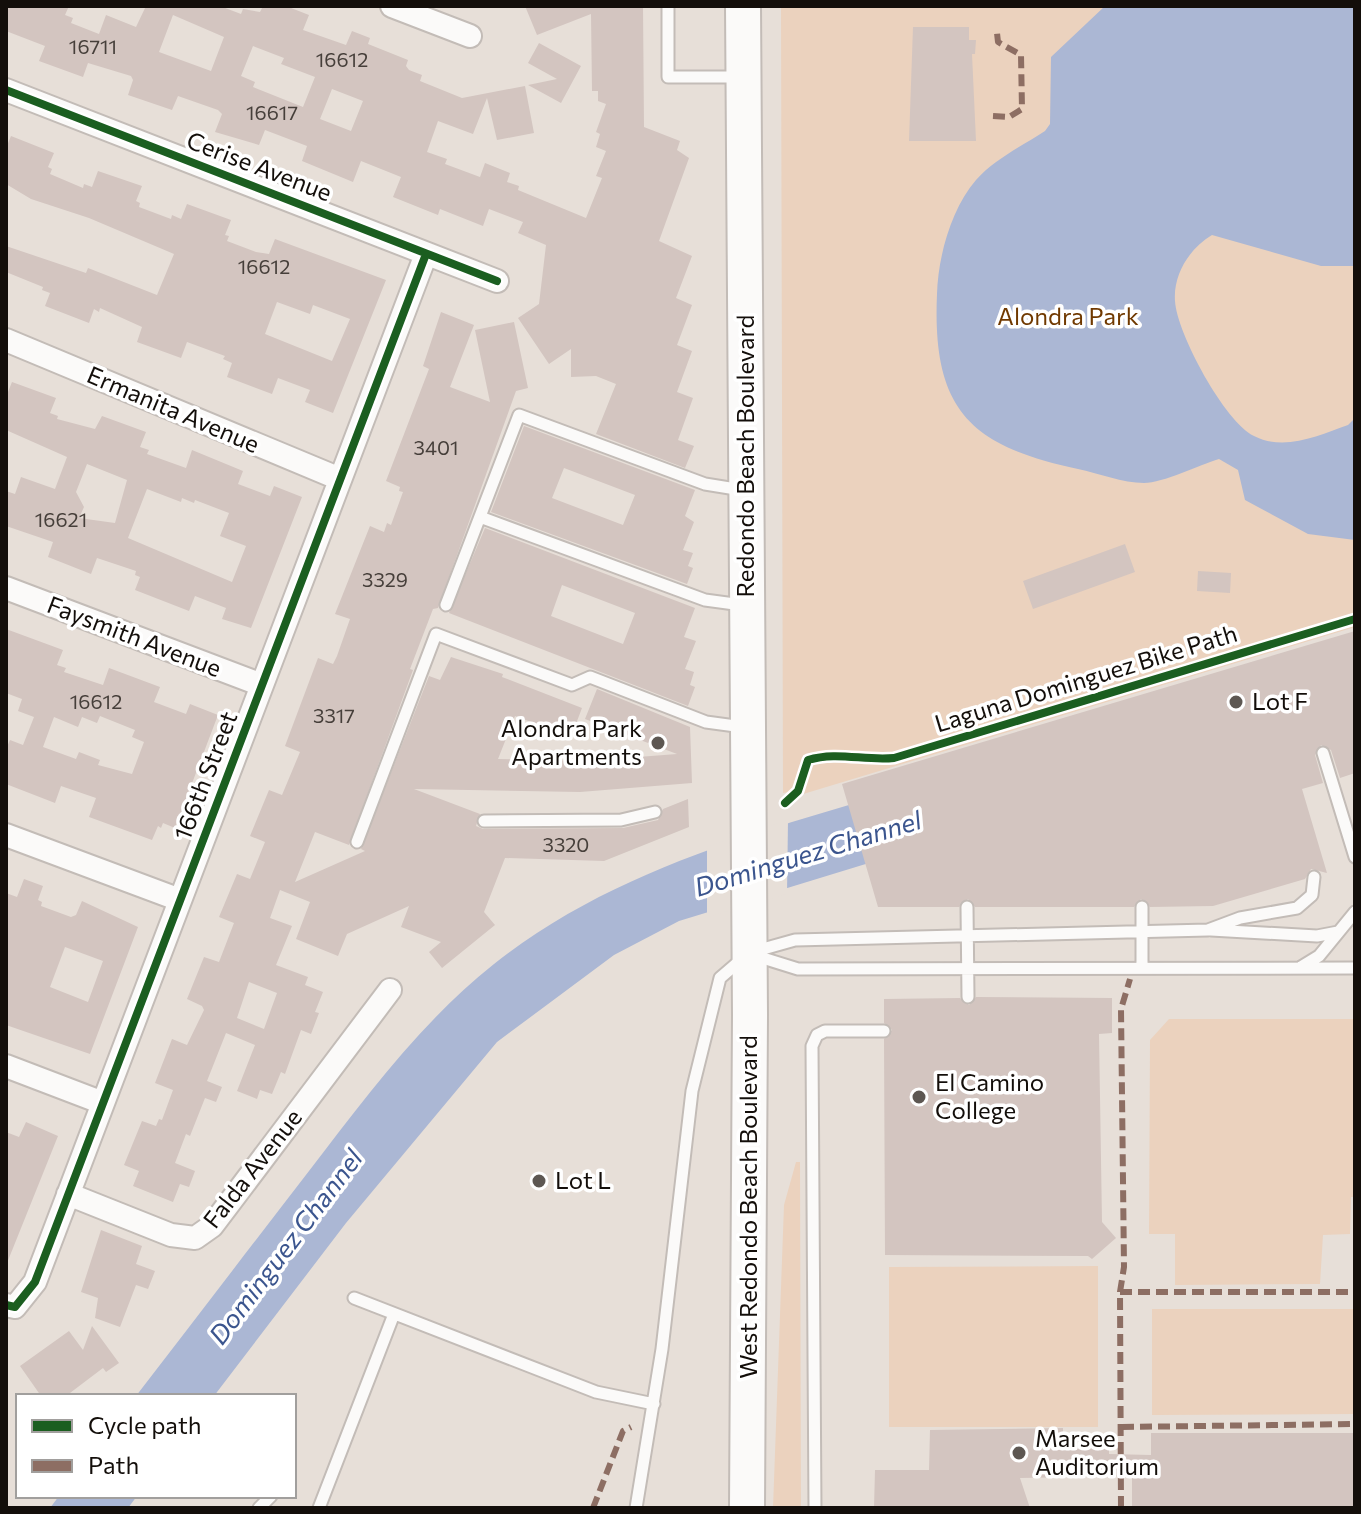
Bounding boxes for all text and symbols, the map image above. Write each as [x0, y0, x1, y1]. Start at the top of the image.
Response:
house number: 16711 [69, 34, 117, 58]
house number: 16612 [316, 47, 368, 71]
house number: 16617 [246, 100, 298, 124]
street label: Cerise Avenue [183, 125, 336, 207]
house number: 16612 [238, 254, 290, 278]
park label: Alondra Park [997, 301, 1139, 330]
street label: Redondo Beach Boulevard [730, 315, 759, 597]
street label: Ermanita Avenue [83, 359, 264, 458]
house number: 3401 [413, 435, 459, 459]
house number: 16621 [35, 507, 87, 531]
house number: 3329 [362, 567, 408, 591]
street label: Faysmith Avenue [43, 589, 226, 682]
street label: Laguna Dominguez Bike Path [931, 618, 1240, 737]
place label: Lot F [1252, 686, 1308, 715]
house number: 16612 [70, 689, 122, 713]
marker: Lot F [1227, 693, 1245, 711]
house number: 3317 [313, 703, 355, 727]
street label: 166th Street [167, 707, 242, 844]
place label: Alondra Park Apartments [501, 713, 642, 770]
marker: Alondra Park Apartments [649, 734, 667, 752]
water label: Dominguez Channel [690, 803, 926, 902]
house number: 3320 [543, 832, 589, 856]
street label: West Redondo Beach Boulevard [733, 1035, 762, 1379]
place label: El Camino College [935, 1067, 1044, 1124]
marker: El Camino College [910, 1088, 928, 1106]
street label: Falda Avenue [196, 1103, 307, 1233]
water label: Dominguez Channel [202, 1142, 369, 1350]
place label: Lot L [555, 1165, 611, 1194]
marker: Lot L [530, 1172, 548, 1190]
legend [16, 1394, 296, 1498]
text: Cycle path [88, 1410, 202, 1439]
place label: Marsee Auditorium [1035, 1423, 1159, 1480]
marker: Marsee Auditorium [1010, 1444, 1028, 1462]
text: Path [88, 1450, 139, 1479]

